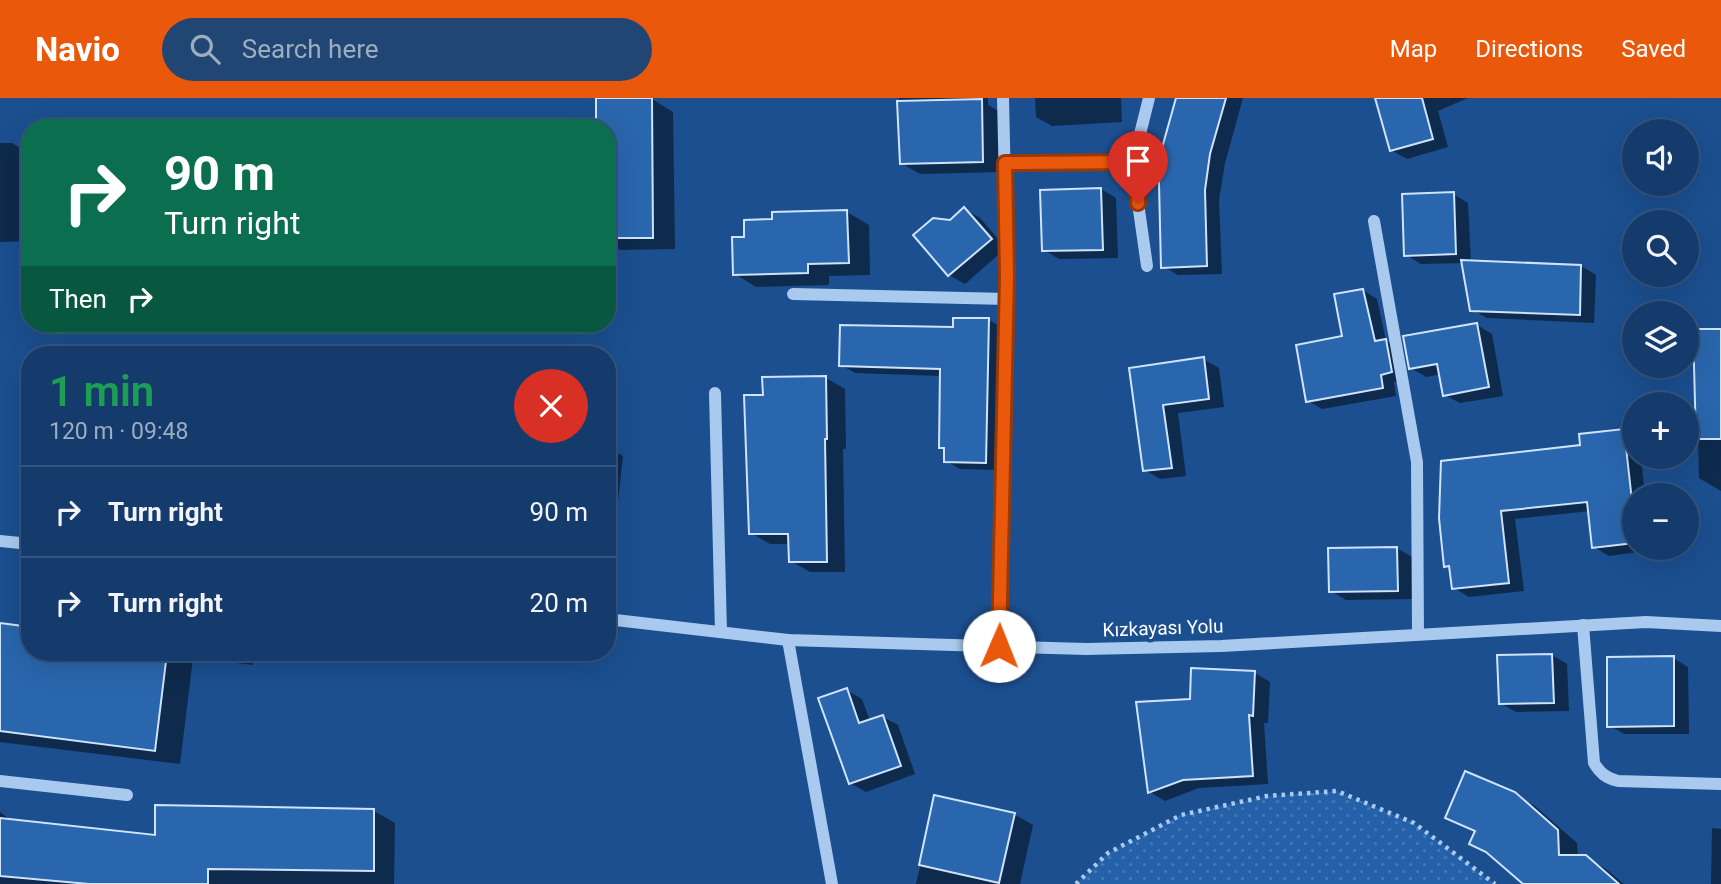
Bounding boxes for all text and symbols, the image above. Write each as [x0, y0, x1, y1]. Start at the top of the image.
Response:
search box [162, 18, 652, 81]
text: Navio [35, 30, 120, 69]
icon: search [186, 30, 224, 68]
text: Search here [242, 34, 379, 64]
text: Map [1390, 35, 1437, 63]
text: Directions [1475, 35, 1583, 63]
text: Saved [1621, 35, 1686, 63]
map controls [1622, 119, 1699, 560]
button: sound [1622, 119, 1699, 196]
pin [1108, 131, 1168, 203]
icon: arrive [1119, 142, 1157, 180]
text: 90 m [164, 145, 275, 202]
icon: right [49, 147, 140, 238]
text: Turn right [164, 204, 300, 242]
button: search [1622, 210, 1699, 287]
icon: right [121, 280, 159, 318]
text: Then [49, 284, 107, 314]
button: layers [1622, 301, 1699, 378]
text: 1 min [49, 367, 154, 416]
button: close [514, 369, 588, 443]
button: + [1622, 392, 1699, 469]
text: 120 m · 09:48 [49, 418, 188, 445]
button: − [1622, 483, 1699, 560]
icon: right [49, 493, 87, 531]
text: Turn right [108, 497, 223, 527]
text: 90 m [530, 497, 588, 527]
icon: right [49, 584, 87, 622]
text: Turn right [108, 588, 223, 618]
text: 20 m [530, 588, 588, 618]
position arrow [962, 609, 1036, 683]
street label: Kızkayası Yolu [1102, 614, 1224, 642]

